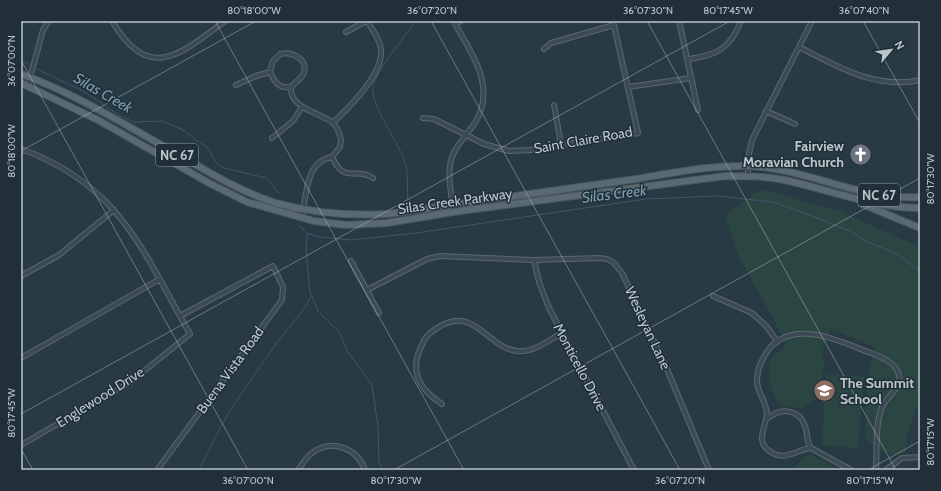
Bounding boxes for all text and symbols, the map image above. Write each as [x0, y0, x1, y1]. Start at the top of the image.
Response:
text: 80°18'00"W [227, 4, 281, 17]
text: 36°07'20"N [407, 4, 457, 17]
text: 36°07'30"N [623, 4, 673, 17]
text: 80°17'45"W [703, 4, 753, 17]
text: 36°07'40"N [839, 4, 889, 17]
north arrow [871, 30, 911, 70]
text: 36°07'00"N [5, 35, 18, 87]
text: N [892, 38, 908, 52]
water label: Silas Creek [70, 69, 136, 117]
street label: Saint Claire Road [532, 122, 634, 158]
text: 80°18'00"W [5, 124, 18, 178]
place label: Fairview Moravian Church [743, 137, 845, 171]
church icon: Fairview Moravian Church [847, 141, 873, 167]
road number: NC 67 [156, 144, 198, 166]
text: 80°17'30"W [924, 153, 937, 205]
water label: Silas Creek [581, 181, 648, 207]
street label: Silas Creek Parkway [397, 184, 513, 218]
road number: NC 67 [858, 184, 900, 206]
street label: Wesleyan Lane [621, 284, 675, 372]
street label: Monticello Drive [549, 320, 611, 414]
street label: Buena Vista Road [192, 323, 268, 417]
street label: Englewood Drive [53, 363, 147, 431]
place label: The Summit School [840, 374, 914, 408]
school or university icon: The Summit School [812, 378, 838, 404]
text: 80°17'45"W [5, 388, 18, 438]
text: 80°17'15"W [924, 418, 937, 466]
text: 36°07'00"N [222, 474, 274, 487]
text: 80°17'30"W [370, 474, 422, 487]
text: 36°07'20"N [655, 474, 705, 487]
text: 80°17'15"W [846, 474, 894, 487]

